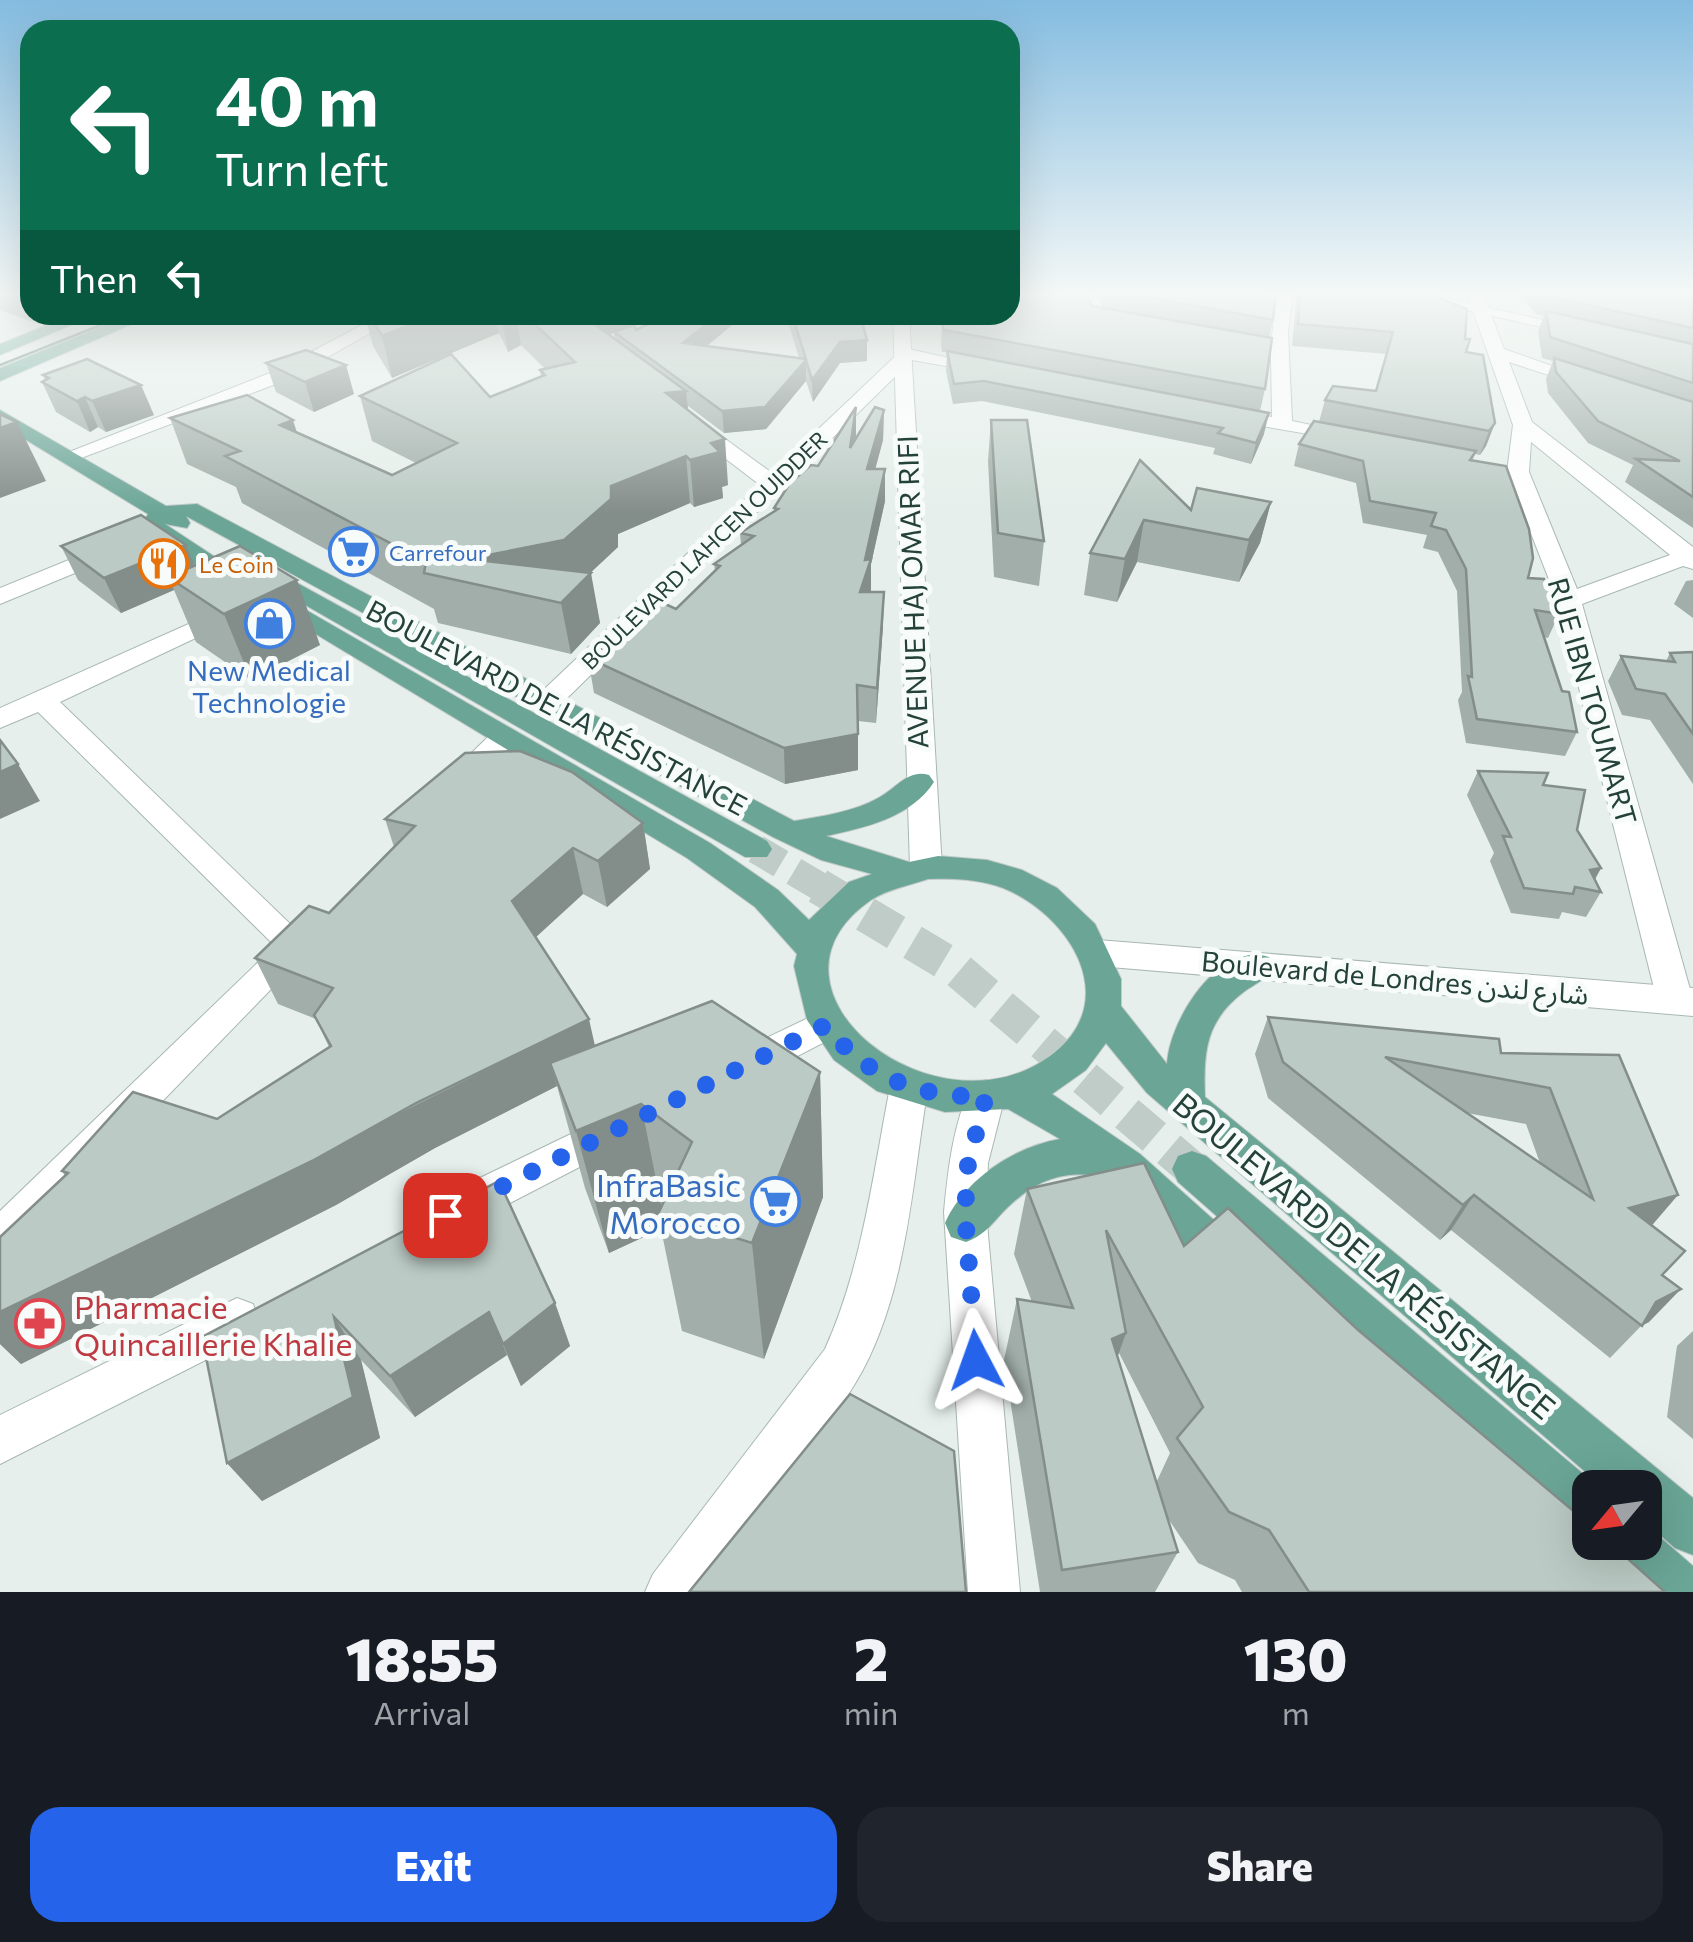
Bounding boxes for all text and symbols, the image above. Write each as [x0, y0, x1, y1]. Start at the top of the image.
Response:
text: 40 m [215, 55, 379, 140]
icon: left [50, 60, 180, 190]
text: Turn left [215, 140, 389, 195]
icon: left [158, 250, 213, 305]
text: Then [50, 254, 138, 301]
street label: BOULEVARD LAHCEN OUIDDER [575, 425, 833, 675]
street label: AVENUE HAJ OMAR RIFI [890, 435, 934, 749]
supermarket icon: Carrefour [328, 526, 380, 578]
restaurant icon: Le Coin [138, 538, 190, 590]
place label: Carrefour [389, 539, 487, 566]
place label: Le Coin [199, 551, 274, 578]
street label: RUE IBN TOUMART [1541, 574, 1645, 828]
street label: BOULEVARD DE LA RÉSISTANCE [361, 592, 753, 822]
shop icon: New Medical Technologie [243, 597, 295, 649]
place label: New Medical Technologie [187, 653, 351, 719]
street label: Boulevard de Londres شارع لندن [1199, 943, 1590, 1016]
street label: BOULEVARD DE LA RÉSISTANCE [1166, 1083, 1564, 1427]
place label: InfraBasic Morocco [596, 1164, 741, 1241]
pin [403, 1173, 488, 1258]
supermarket icon: InfraBasic Morocco [750, 1176, 802, 1228]
icon: arrive [418, 1188, 473, 1243]
place label: Pharmacie Quincaillerie Khalie [74, 1286, 352, 1363]
pharmacy icon: Pharmacie Quincaillerie Khalie [13, 1298, 65, 1350]
position arrow [924, 1308, 1028, 1412]
north arrow [1572, 1470, 1662, 1560]
map controls [1572, 1470, 1662, 1560]
text: 18:55 [346, 1620, 498, 1693]
text: 2 [854, 1620, 888, 1693]
text: 130 [1244, 1620, 1348, 1693]
text: Arrival [374, 1692, 470, 1732]
text: min [844, 1692, 898, 1732]
text: m [1282, 1692, 1310, 1732]
button: Exit [30, 1807, 837, 1922]
button: Share [857, 1807, 1663, 1922]

